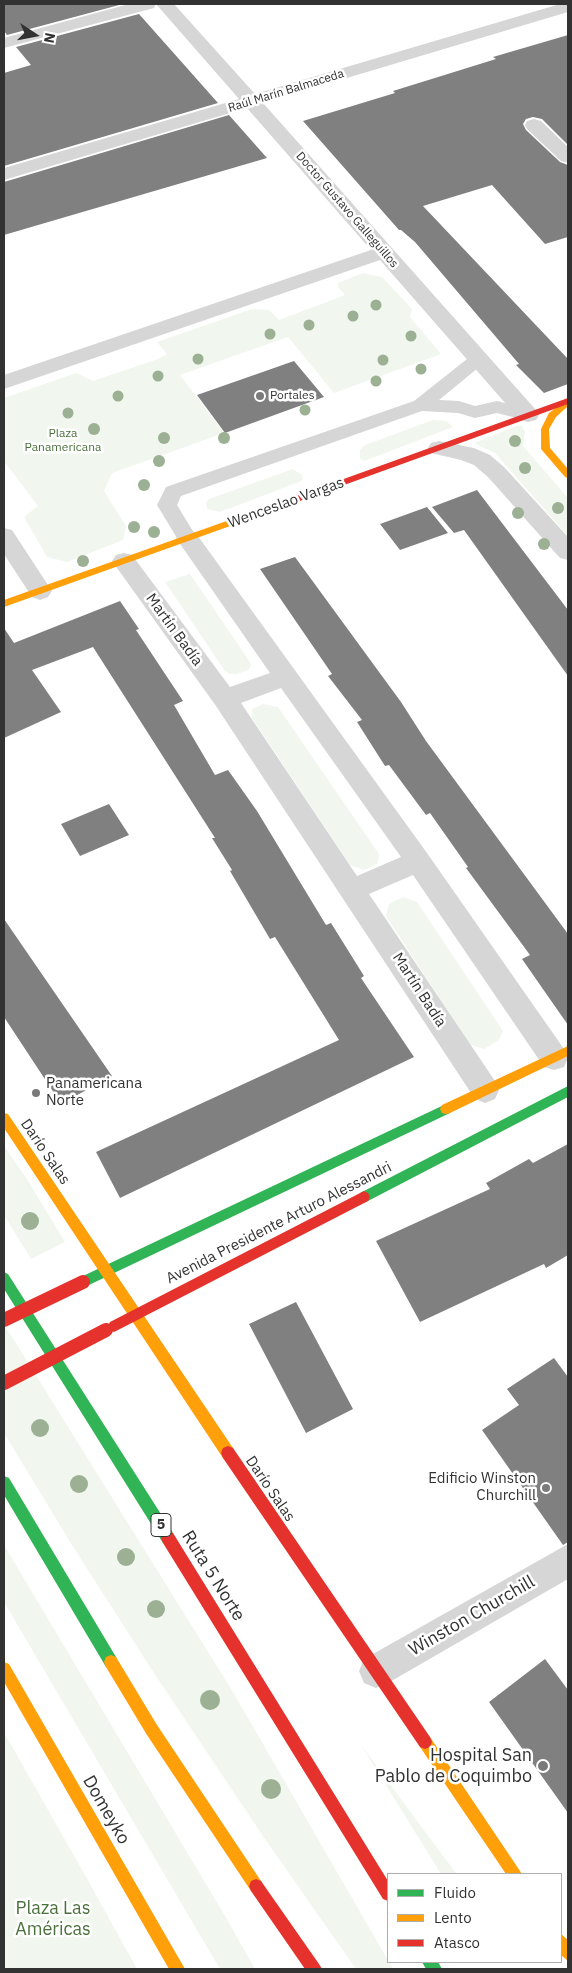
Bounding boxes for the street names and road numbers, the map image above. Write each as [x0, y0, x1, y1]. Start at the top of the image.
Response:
street label: Raúl Marín Balmaceda [226, 67, 346, 115]
street label: Doctor Gustavo Galleguillos [293, 149, 401, 271]
street label: Wenceslao Vargas [226, 474, 346, 532]
street label: Martín Badía [142, 590, 206, 670]
street label: Martín Badía [388, 949, 450, 1031]
street label: Darío Salas [16, 1116, 74, 1188]
street label: Avenida Presidente Arturo Alessandri [163, 1158, 395, 1288]
street label: Darío Salas [241, 1453, 299, 1525]
road number: 5 [151, 1514, 171, 1536]
street label: Ruta 5 Norte [177, 1527, 249, 1625]
street label: Winston Churchill [405, 1571, 539, 1661]
street label: Domeyko [78, 1772, 134, 1848]

